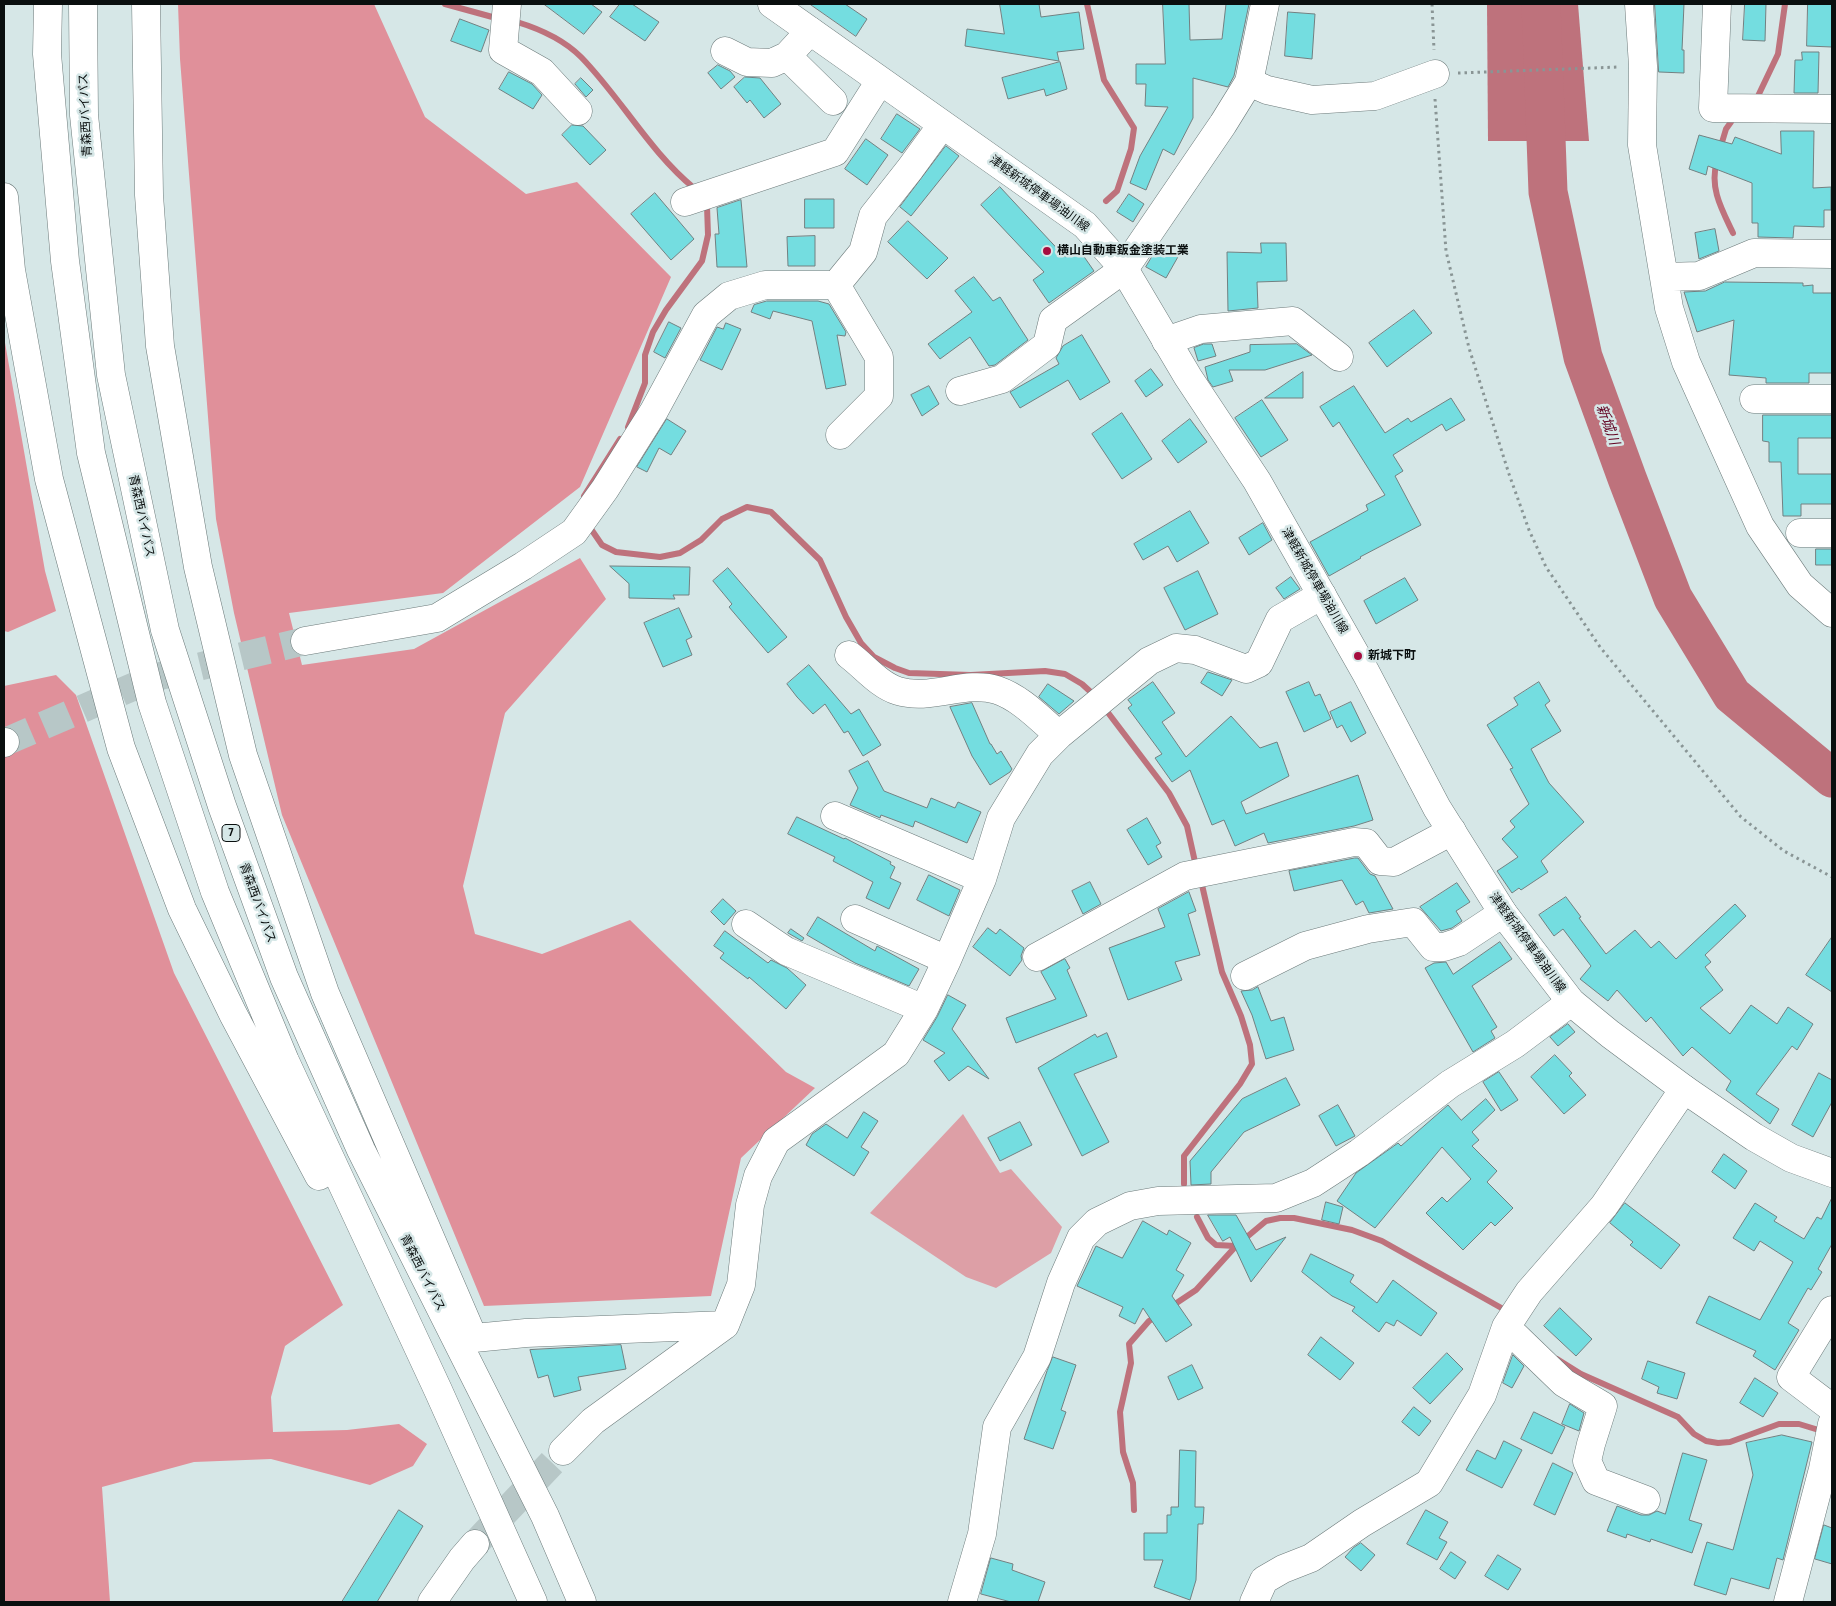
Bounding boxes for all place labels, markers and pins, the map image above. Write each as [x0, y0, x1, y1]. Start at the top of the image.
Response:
place label: 横山自動車鈑金塗装工業 [1057, 244, 1189, 258]
marker: 横山自動車鈑金塗装工業 [1041, 245, 1053, 257]
place label: 新城下町 [1368, 649, 1416, 663]
marker: 新城下町 [1352, 650, 1364, 662]

